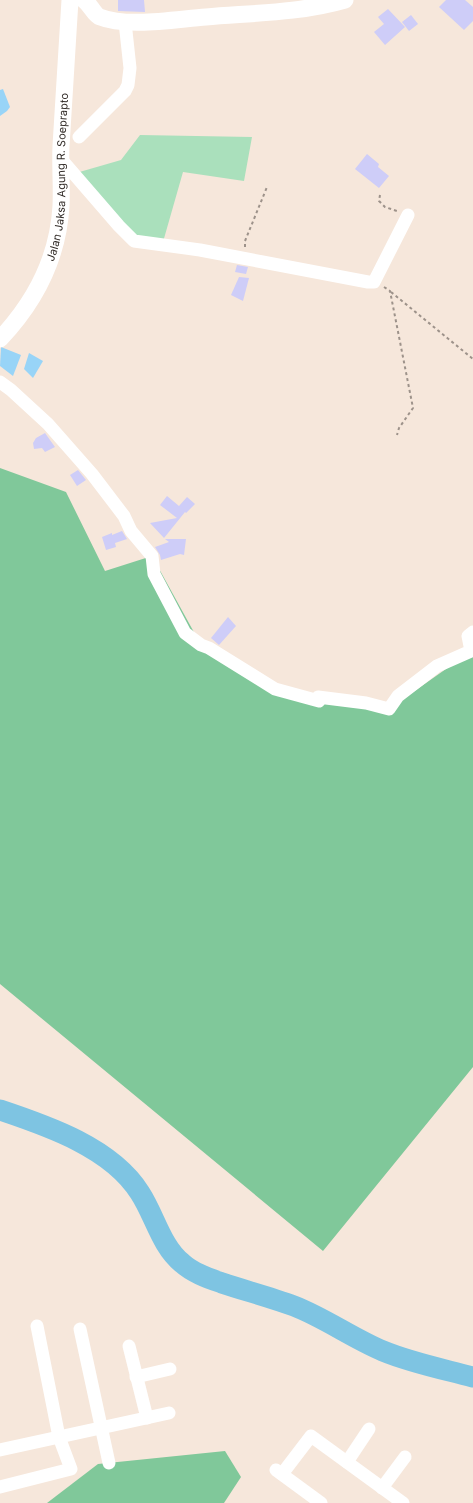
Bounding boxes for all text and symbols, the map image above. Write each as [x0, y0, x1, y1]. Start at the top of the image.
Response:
street label: Jalan Jaksa Agung R. Soeprapto [43, 92, 71, 263]

